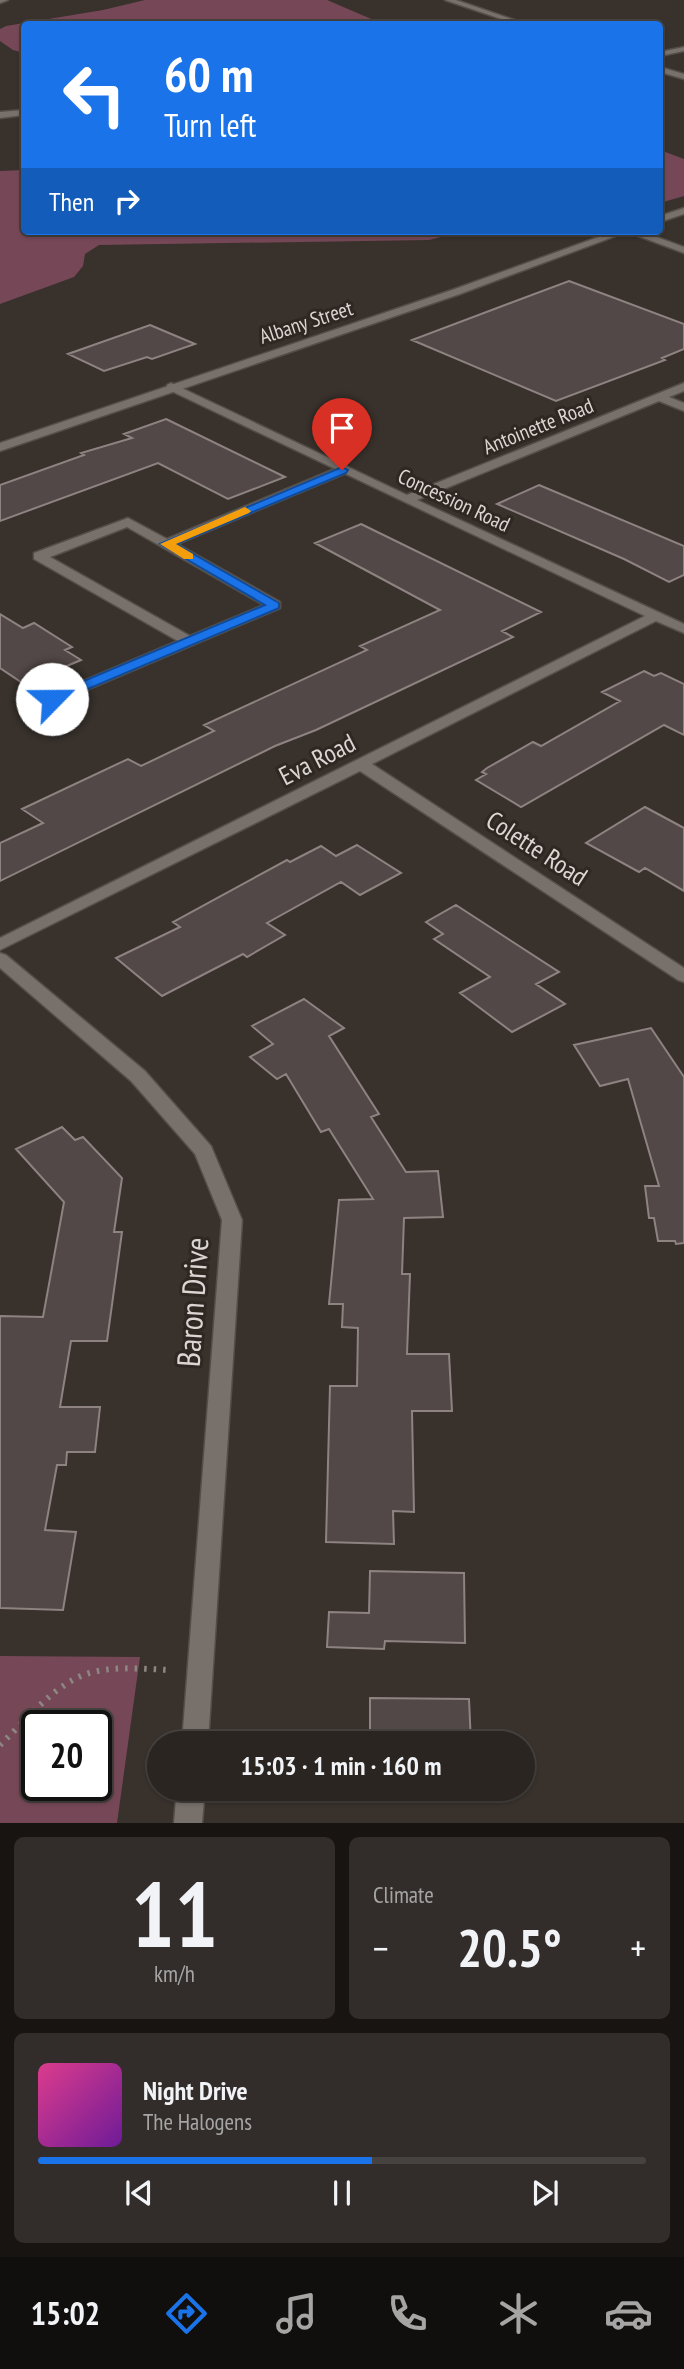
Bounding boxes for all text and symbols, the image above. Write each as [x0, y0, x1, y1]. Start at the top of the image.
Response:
text: 60 m [164, 42, 253, 106]
icon: left [49, 49, 140, 140]
text: Turn left [164, 104, 256, 146]
icon: right [108, 182, 146, 220]
text: Then [49, 185, 94, 218]
street label: Albany Street [256, 294, 356, 350]
street label: Antoinette Road [479, 392, 597, 460]
pin [312, 398, 372, 470]
icon: arrive [323, 409, 361, 447]
street label: Concession Road [394, 462, 514, 538]
position arrow [15, 662, 89, 736]
street label: Eva Road [273, 726, 361, 792]
street label: Colette Road [480, 803, 594, 893]
street label: Baron Drive [167, 1236, 217, 1368]
speed limit sign: 20 [21, 1710, 112, 1801]
text: 15:03 · 1 min · 160 m [241, 1749, 441, 1782]
text: 11 [131, 1854, 218, 1972]
text: Climate [373, 1880, 434, 1909]
text: 20.5° [457, 1914, 562, 1981]
text: − [373, 1923, 389, 1972]
text: + [630, 1923, 646, 1972]
text: km/h [154, 1959, 195, 1988]
text: Night Drive [143, 2074, 248, 2107]
text: The Halogens [143, 2107, 252, 2136]
icon: previous [120, 2174, 158, 2212]
icon: pause [323, 2174, 361, 2212]
icon: next [526, 2174, 564, 2212]
icon: directions [162, 2289, 211, 2338]
icon: music [272, 2289, 321, 2338]
icon: phone [383, 2289, 432, 2338]
icon: climate [494, 2289, 543, 2338]
icon: car [604, 2289, 653, 2338]
text: 15:02 [31, 2292, 100, 2334]

